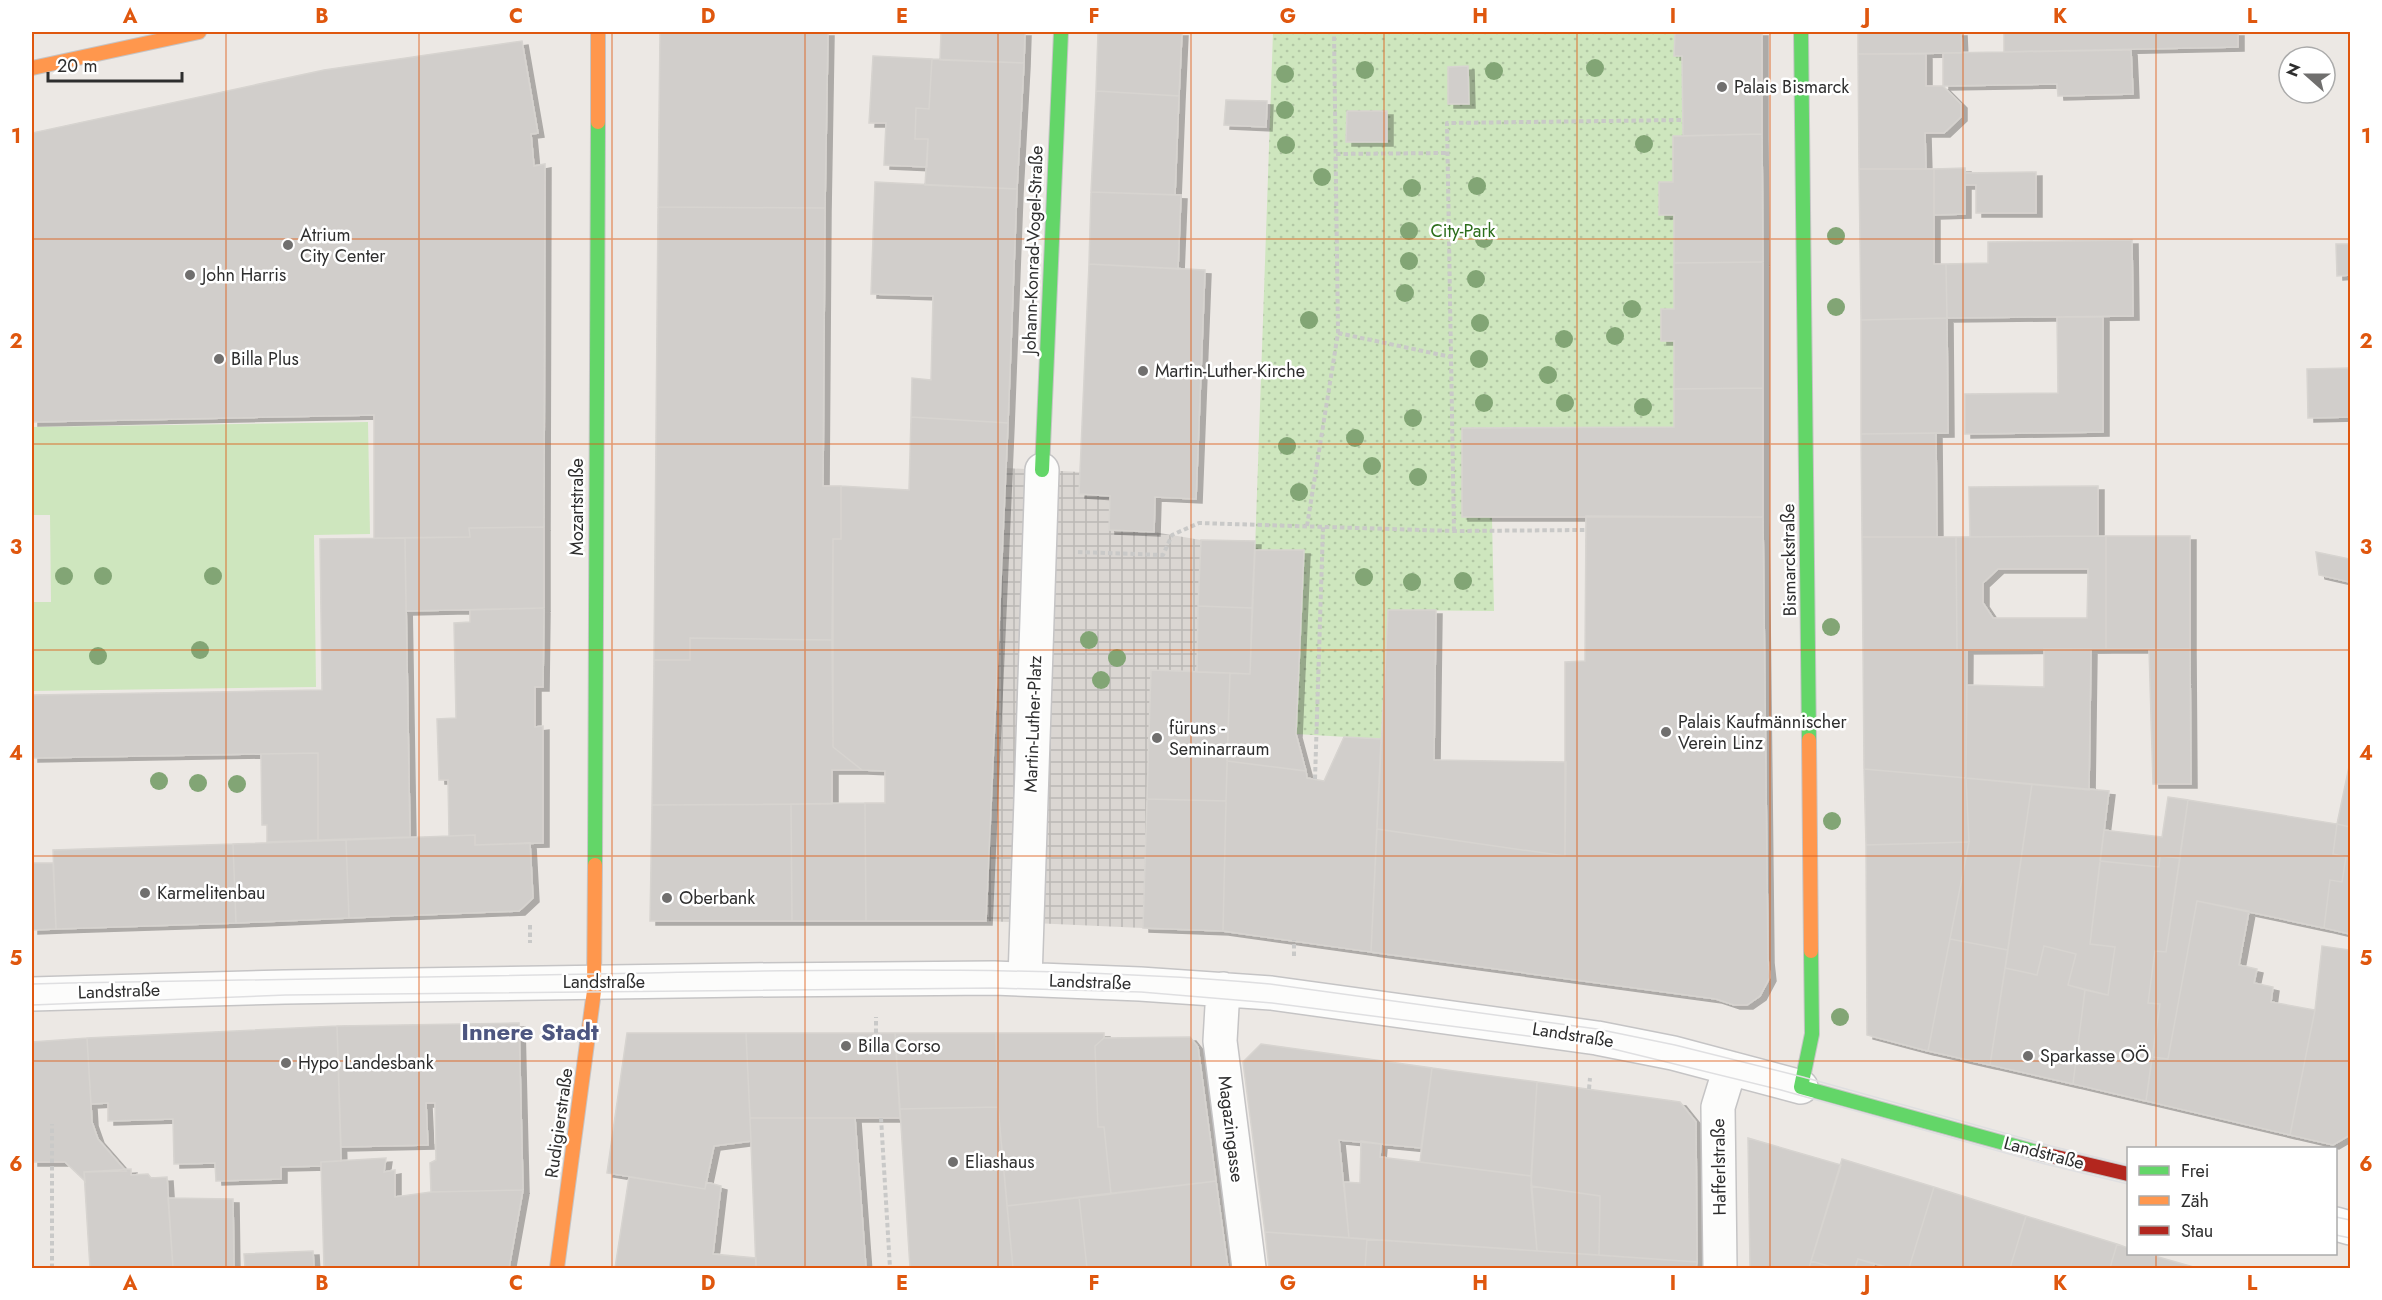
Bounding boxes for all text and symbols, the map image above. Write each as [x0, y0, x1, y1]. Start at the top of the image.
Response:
text: A [122, 2, 138, 31]
text: B [315, 2, 329, 31]
text: C [509, 2, 523, 31]
text: D [701, 2, 715, 31]
text: E [896, 2, 908, 31]
text: F [1088, 2, 1100, 31]
text: G [1280, 2, 1296, 31]
text: H [1472, 2, 1488, 31]
text: I [1670, 2, 1676, 31]
text: J [1860, 2, 1870, 31]
text: K [2053, 2, 2067, 31]
text: L [2247, 2, 2258, 31]
scale bar [48, 45, 182, 83]
north arrow [2277, 45, 2337, 105]
text: 20 m [57, 53, 97, 79]
text: N [2280, 60, 2306, 80]
place label: Palais Bismarck [1734, 74, 1849, 100]
marker: Palais Bismarck [1715, 80, 1729, 94]
text: 1 [11, 122, 21, 151]
text: 1 [2361, 122, 2371, 151]
street label: Johann-Konrad-Vogel-Straße [1016, 145, 1050, 357]
park label: City-Park [1430, 218, 1496, 244]
place label: Atrium City Center [300, 222, 386, 269]
marker: Atrium City Center [281, 238, 295, 252]
place label: John Harris [200, 262, 286, 288]
marker: John Harris [183, 268, 197, 282]
text: 2 [9, 327, 23, 356]
text: 2 [2359, 327, 2373, 356]
place label: Billa Plus [231, 346, 299, 372]
marker: Billa Plus [212, 352, 226, 366]
place label: Martin-Luther-Kirche [1155, 358, 1305, 384]
marker: Martin-Luther-Kirche [1136, 364, 1150, 378]
street label: Mozartstraße [564, 458, 590, 556]
street label: Bismarckstraße [1775, 503, 1803, 617]
text: 3 [10, 533, 22, 562]
text: 3 [2360, 533, 2372, 562]
street label: Martin-Luther-Platz [1018, 654, 1048, 793]
place label: Palais Kaufmännischer Verein Linz [1678, 709, 1847, 756]
place label: füruns - Seminarraum [1169, 715, 1269, 762]
marker: Palais Kaufmännischer Verein Linz [1659, 725, 1673, 739]
marker: füruns - Seminarraum [1150, 731, 1164, 745]
text: 4 [9, 739, 23, 768]
text: 4 [2359, 739, 2373, 768]
place label: Karmelitenbau [157, 880, 266, 906]
place label: Oberbank [679, 885, 755, 911]
marker: Karmelitenbau [138, 886, 152, 900]
marker: Oberbank [660, 891, 674, 905]
text: 5 [10, 944, 23, 973]
text: 5 [2360, 944, 2373, 973]
street label: Landstraße [1048, 968, 1132, 996]
street label: Landstraße [563, 969, 645, 995]
street label: Landstraße [77, 977, 161, 1005]
district label: Innere Stadt [461, 1014, 599, 1049]
street label: Landstraße [1530, 1016, 1616, 1054]
place label: Billa Corso [858, 1033, 941, 1059]
marker: Billa Corso [839, 1039, 853, 1053]
place label: Sparkasse OÖ [2040, 1043, 2149, 1069]
marker: Sparkasse OÖ [2021, 1049, 2035, 1063]
place label: Hypo Landesbank [298, 1050, 434, 1076]
marker: Hypo Landesbank [279, 1056, 293, 1070]
street label: Rudigierstraße [538, 1066, 580, 1180]
street label: Magazingasse [1212, 1074, 1250, 1184]
street label: Hafferlstraße [1705, 1118, 1733, 1216]
street label: Landstraße [2001, 1130, 2087, 1176]
legend [2127, 1147, 2337, 1255]
place label: Eliashaus [965, 1149, 1034, 1175]
text: 6 [9, 1150, 23, 1179]
text: 6 [2359, 1150, 2373, 1179]
marker: Eliashaus [946, 1155, 960, 1169]
text: Frei [2181, 1158, 2210, 1184]
text: Zäh [2181, 1188, 2209, 1214]
text: Stau [2181, 1218, 2213, 1244]
text: A [122, 1269, 138, 1298]
text: B [315, 1269, 329, 1298]
text: C [509, 1269, 523, 1298]
text: D [701, 1269, 715, 1298]
text: E [896, 1269, 908, 1298]
text: F [1088, 1269, 1100, 1298]
text: G [1280, 1269, 1296, 1298]
text: H [1472, 1269, 1488, 1298]
text: I [1670, 1269, 1676, 1298]
text: J [1860, 1269, 1870, 1298]
text: K [2053, 1269, 2067, 1298]
text: L [2247, 1269, 2258, 1298]

